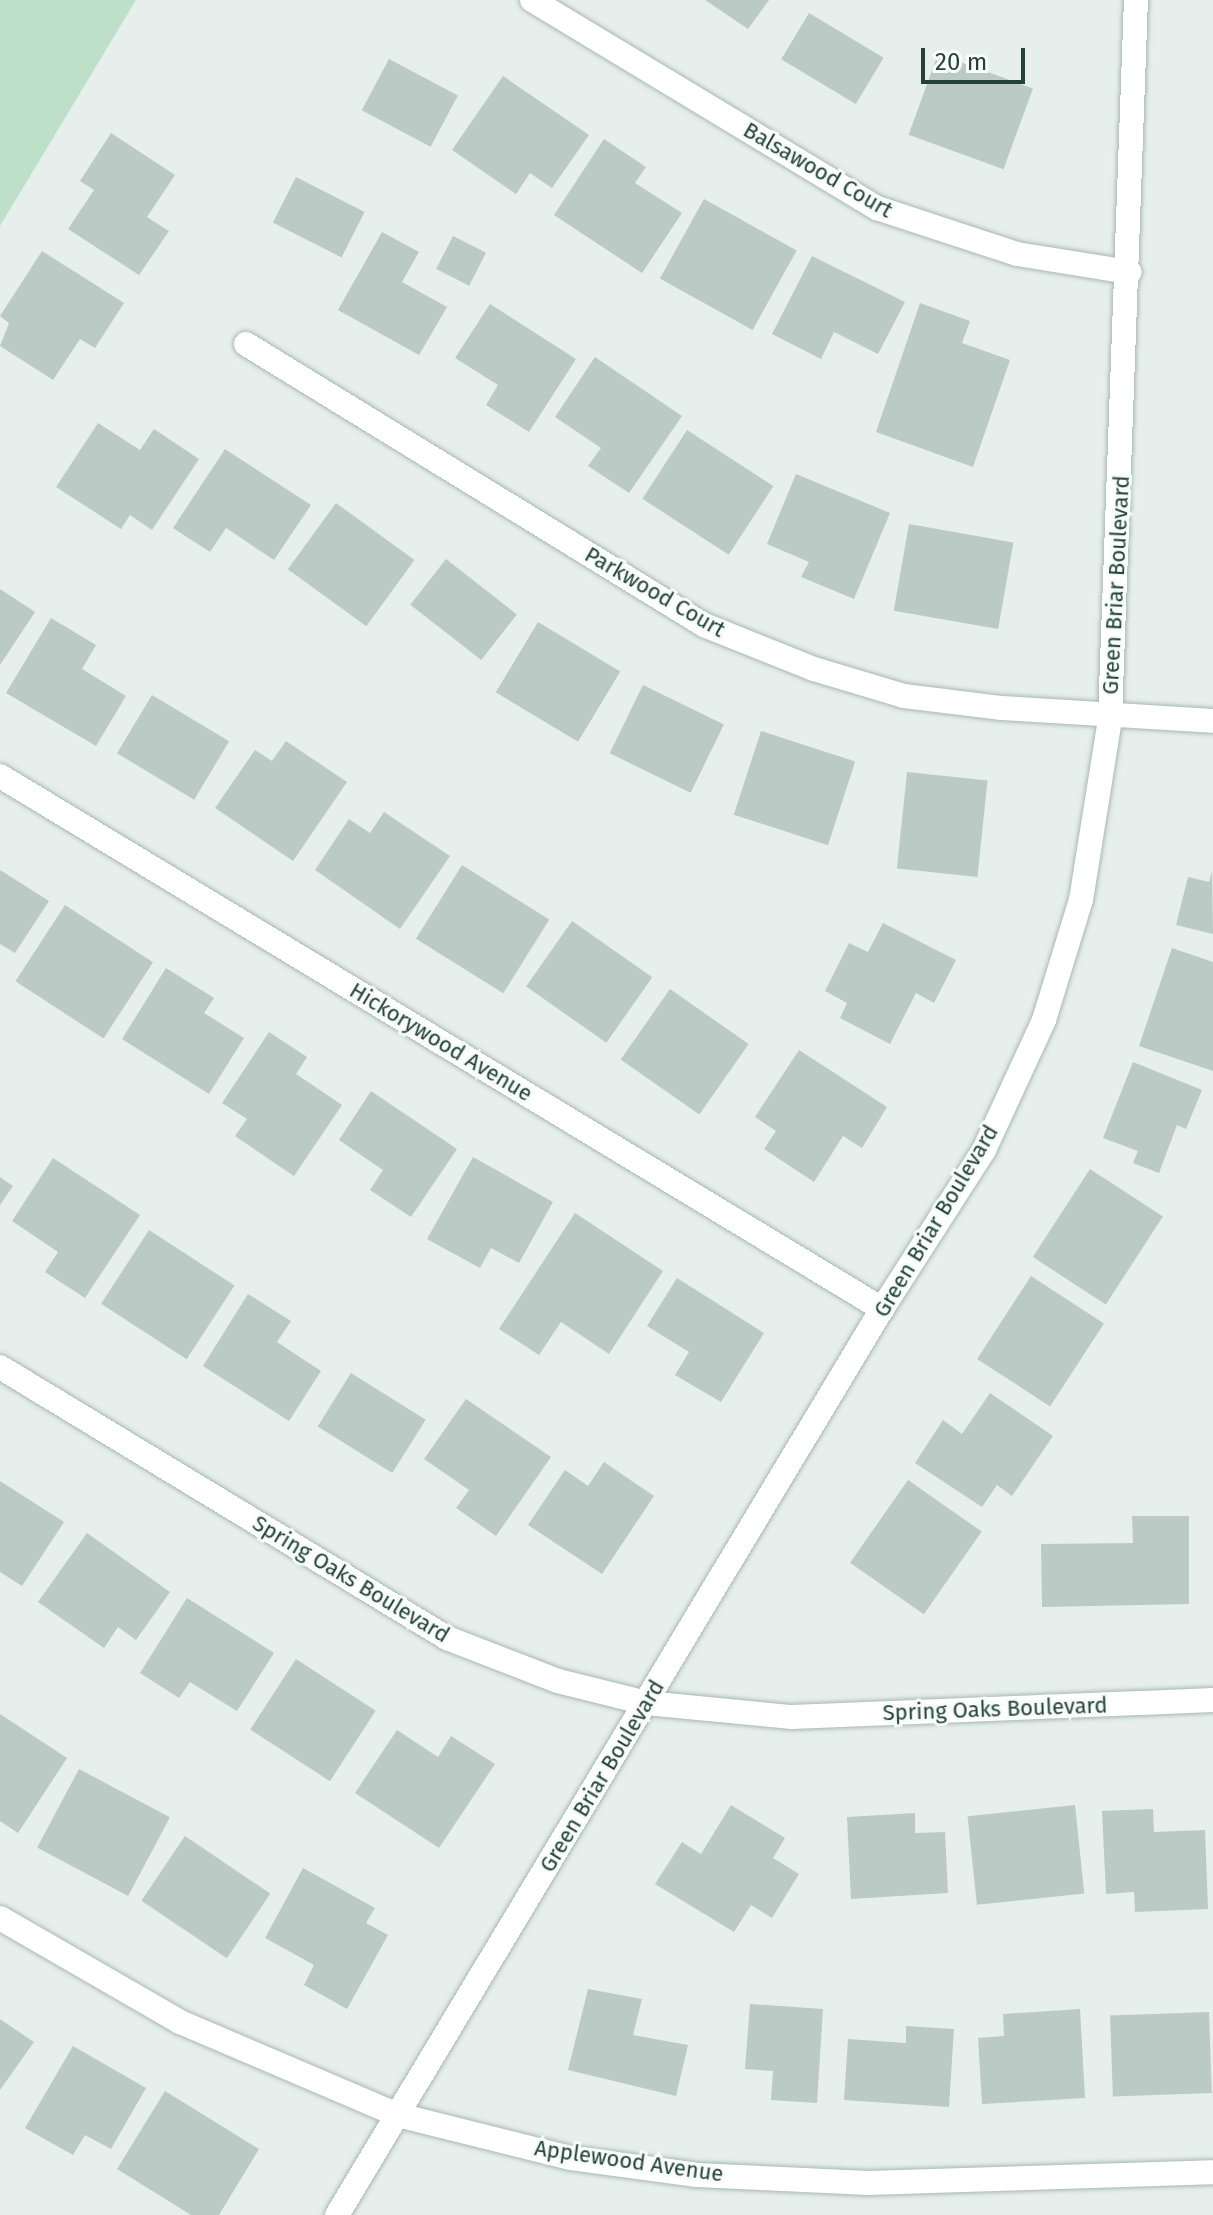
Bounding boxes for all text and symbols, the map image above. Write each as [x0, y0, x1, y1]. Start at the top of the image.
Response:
scale bar [925, 32, 1029, 82]
text: 20 m [935, 48, 987, 76]
street label: Balsawood Court [739, 117, 897, 223]
street label: Green Briar Boulevard [1097, 475, 1135, 695]
street label: Parkwood Court [580, 541, 730, 643]
street label: Hickorywood Avenue [345, 977, 537, 1107]
street label: Green Briar Boulevard [868, 1120, 1004, 1322]
street label: Spring Oaks Boulevard [248, 1510, 454, 1648]
street label: Green Briar Boulevard [534, 1675, 670, 1877]
street label: Spring Oaks Boulevard [882, 1692, 1108, 1726]
street label: Applewood Avenue [533, 2135, 725, 2187]

